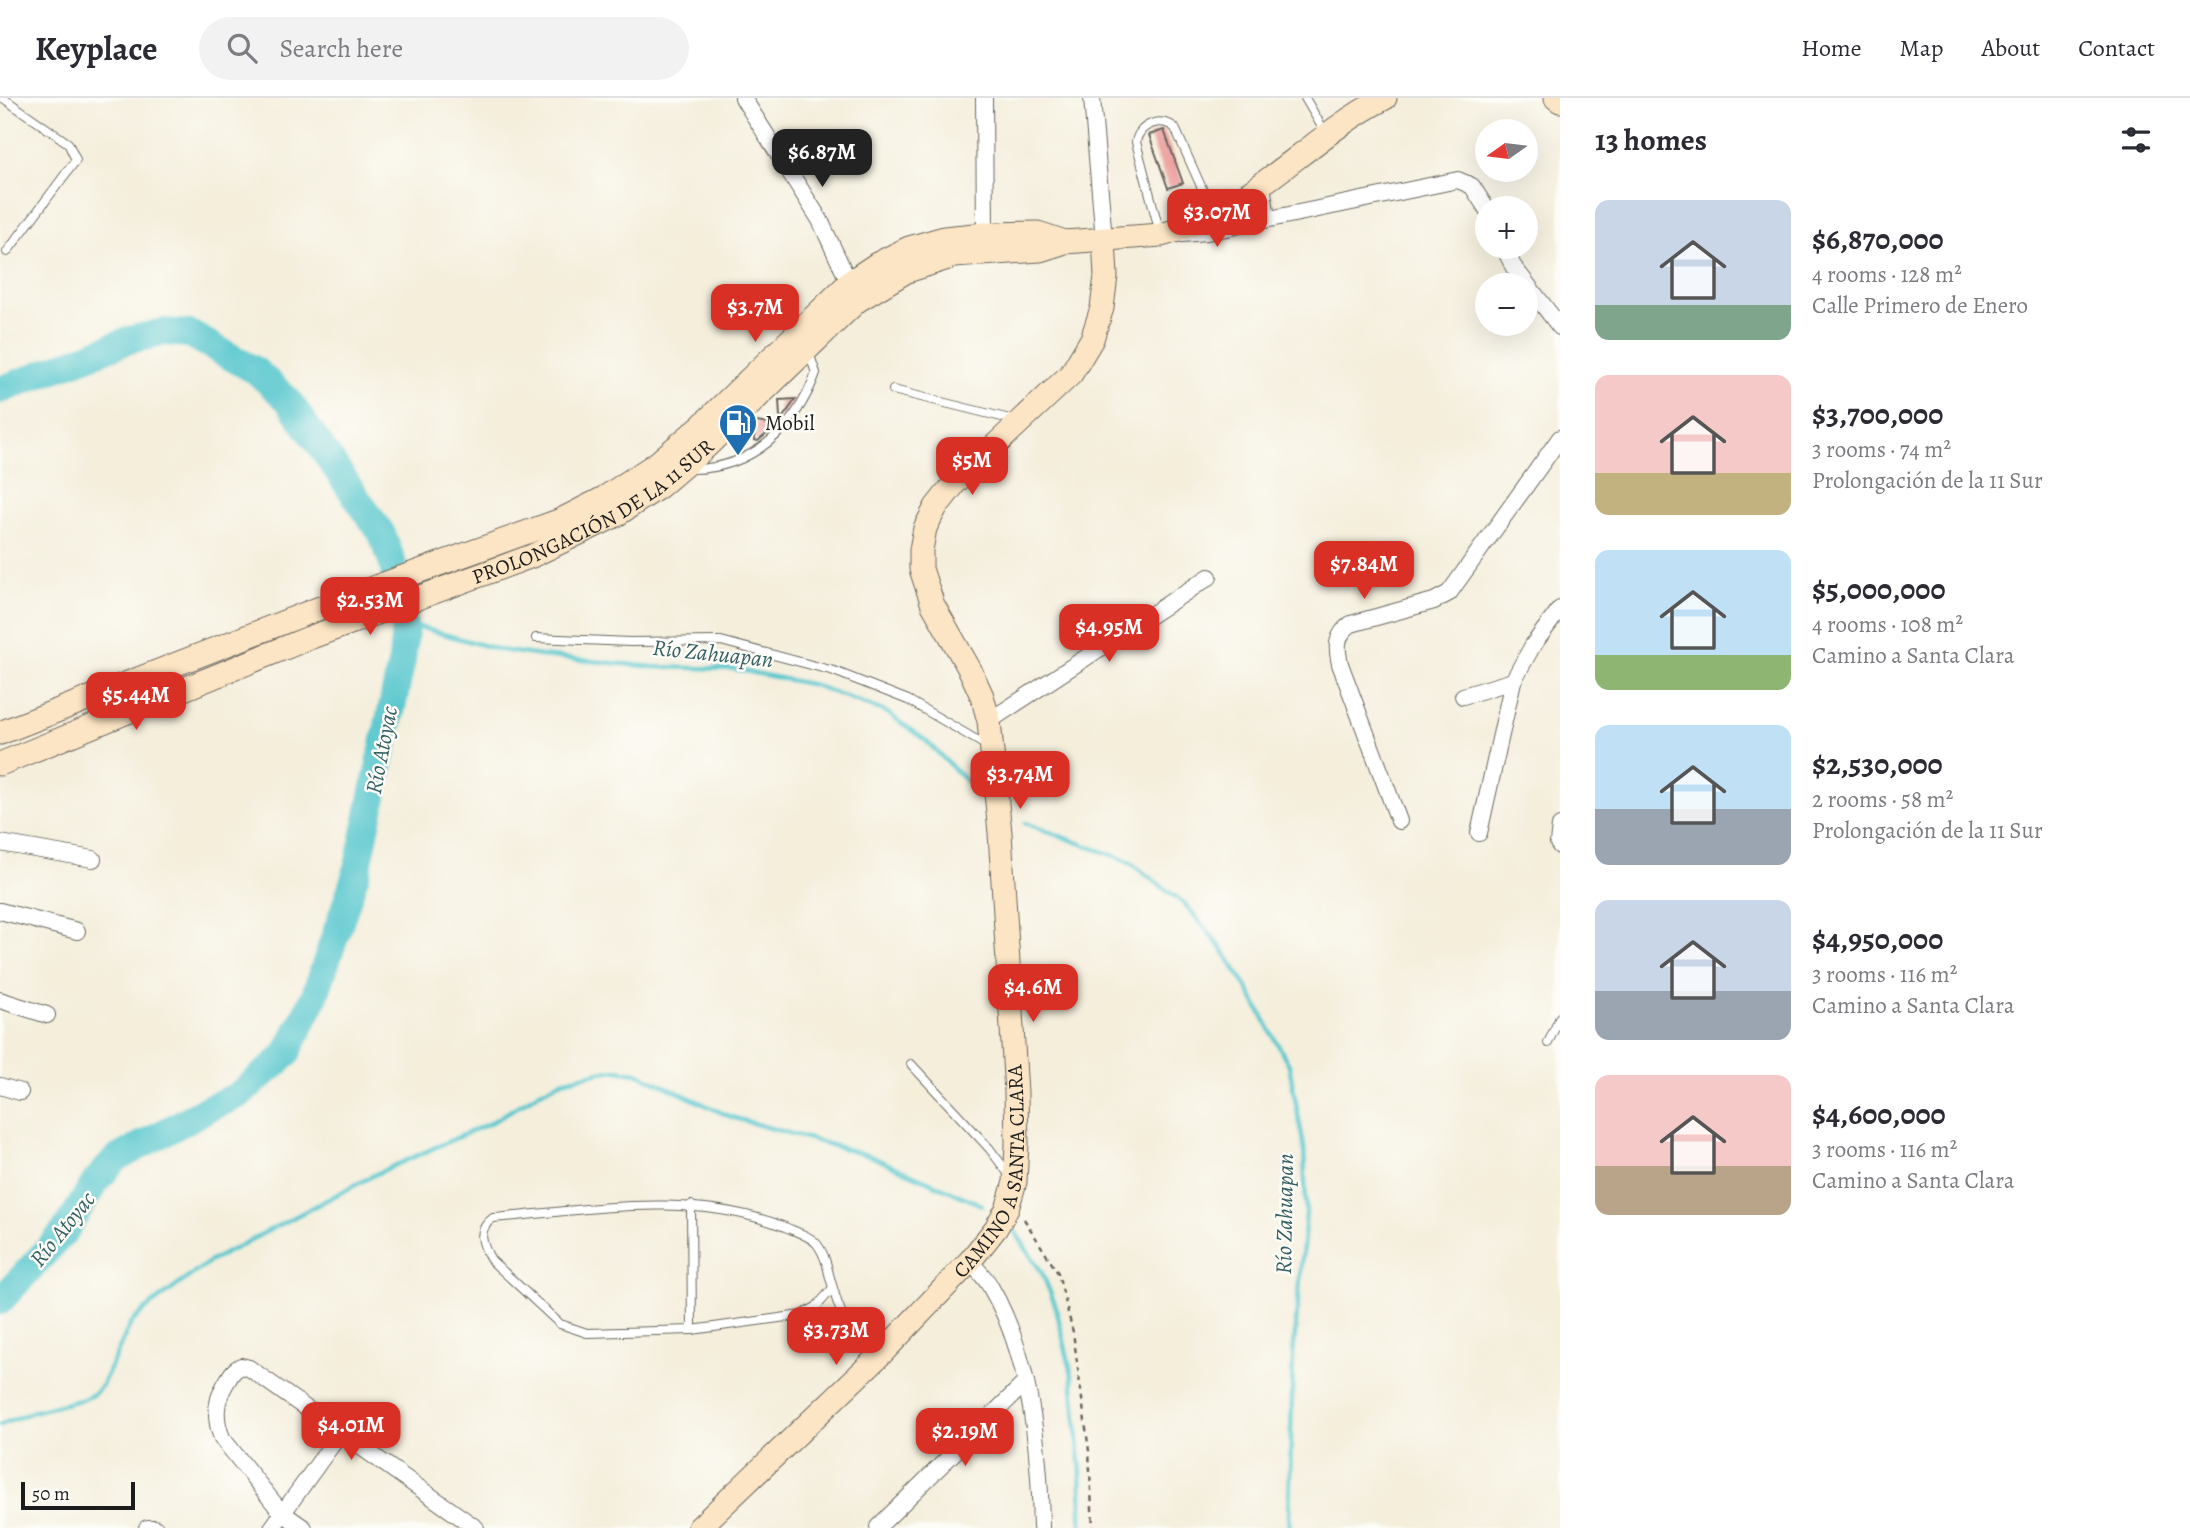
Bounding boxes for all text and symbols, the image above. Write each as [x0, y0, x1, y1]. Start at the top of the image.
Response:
search box [199, 17, 689, 80]
text: Keyplace [35, 26, 157, 71]
icon: search [223, 29, 261, 67]
text: Search here [279, 31, 403, 66]
text: Home [1801, 32, 1862, 64]
text: Map [1900, 32, 1944, 64]
text: About [1982, 32, 2040, 64]
text: Contact [2078, 32, 2155, 64]
north arrow [1475, 119, 1538, 182]
map controls [1475, 119, 1538, 336]
text: 13 homes [1595, 120, 1707, 160]
icon: filters [2117, 121, 2155, 159]
pin: $6.87M [765, 130, 879, 189]
text: $6.87M [788, 136, 856, 167]
pin: $3.07M [1160, 190, 1274, 249]
text: $3.07M [1183, 196, 1251, 227]
button: + [1475, 196, 1538, 259]
text: $6,870,000 [1812, 219, 1944, 259]
icon: home [1651, 228, 1735, 312]
text: 4 rooms · 128 m² [1812, 259, 1962, 290]
button: − [1475, 273, 1538, 336]
pin: $3.7M [706, 285, 804, 344]
text: Calle Primero de Enero [1812, 290, 2028, 321]
text: $3.7M [727, 291, 783, 322]
text: $3,700,000 [1812, 394, 1943, 434]
fuel station icon: Mobil [717, 402, 759, 457]
icon: home [1651, 403, 1735, 487]
place label: Mobil [765, 409, 815, 437]
street label: PROLONGACIÓN DE LA 11 SUR [468, 432, 720, 591]
text: 3 rooms · 74 m² [1812, 434, 1951, 465]
pin: $5M [938, 438, 1006, 497]
text: $5M [952, 444, 992, 475]
text: Prolongación de la 11 Sur [1812, 465, 2043, 496]
pin: $7.84M [1307, 542, 1421, 601]
text: $7.84M [1330, 548, 1398, 579]
text: $5,000,000 [1812, 569, 1945, 609]
pin: $2.53M [313, 578, 427, 637]
icon: home [1651, 578, 1735, 662]
text: $2.53M [336, 584, 404, 615]
pin: $4.95M [1052, 604, 1166, 664]
text: 4 rooms · 108 m² [1812, 609, 1963, 640]
text: $4.95M [1075, 611, 1143, 642]
water label: Río Zahuapan [651, 632, 775, 675]
text: Camino a Santa Clara [1812, 640, 2015, 671]
pin: $5.44M [79, 672, 193, 732]
text: $5.44M [102, 679, 170, 710]
water label: Río Atoyac [358, 703, 405, 796]
text: $2,530,000 [1812, 744, 1943, 784]
pin: $3.74M [963, 752, 1077, 811]
icon: home [1651, 753, 1735, 837]
text: $3.74M [987, 758, 1053, 789]
text: 2 rooms · 58 m² [1812, 784, 1953, 815]
text: Prolongación de la 11 Sur [1812, 815, 2043, 846]
text: $4,950,000 [1812, 919, 1943, 959]
icon: home [1651, 928, 1735, 1012]
text: 3 rooms · 116 m² [1812, 959, 1957, 990]
pin: $4.6M [984, 964, 1082, 1024]
text: $4.6M [1004, 971, 1062, 1002]
text: Camino a Santa Clara [1812, 990, 2015, 1021]
street label: CAMINO A SANTA CLARA [947, 1063, 1031, 1284]
text: $4,600,000 [1812, 1094, 1946, 1134]
icon: home [1651, 1103, 1735, 1187]
text: 3 rooms · 116 m² [1812, 1134, 1957, 1165]
water label: Río Zahuapan [1268, 1153, 1301, 1275]
text: Camino a Santa Clara [1812, 1165, 2015, 1196]
water label: Río Atoyac [23, 1184, 103, 1273]
pin: $3.73M [779, 1308, 893, 1367]
text: $3.73M [803, 1314, 869, 1345]
pin: $4.01M [294, 1402, 408, 1462]
pin: $2.19M [908, 1408, 1022, 1468]
text: $4.01M [318, 1409, 385, 1440]
text: $2.19M [932, 1415, 998, 1446]
scale bar [21, 1479, 135, 1511]
text: 50 m [32, 1481, 70, 1507]

